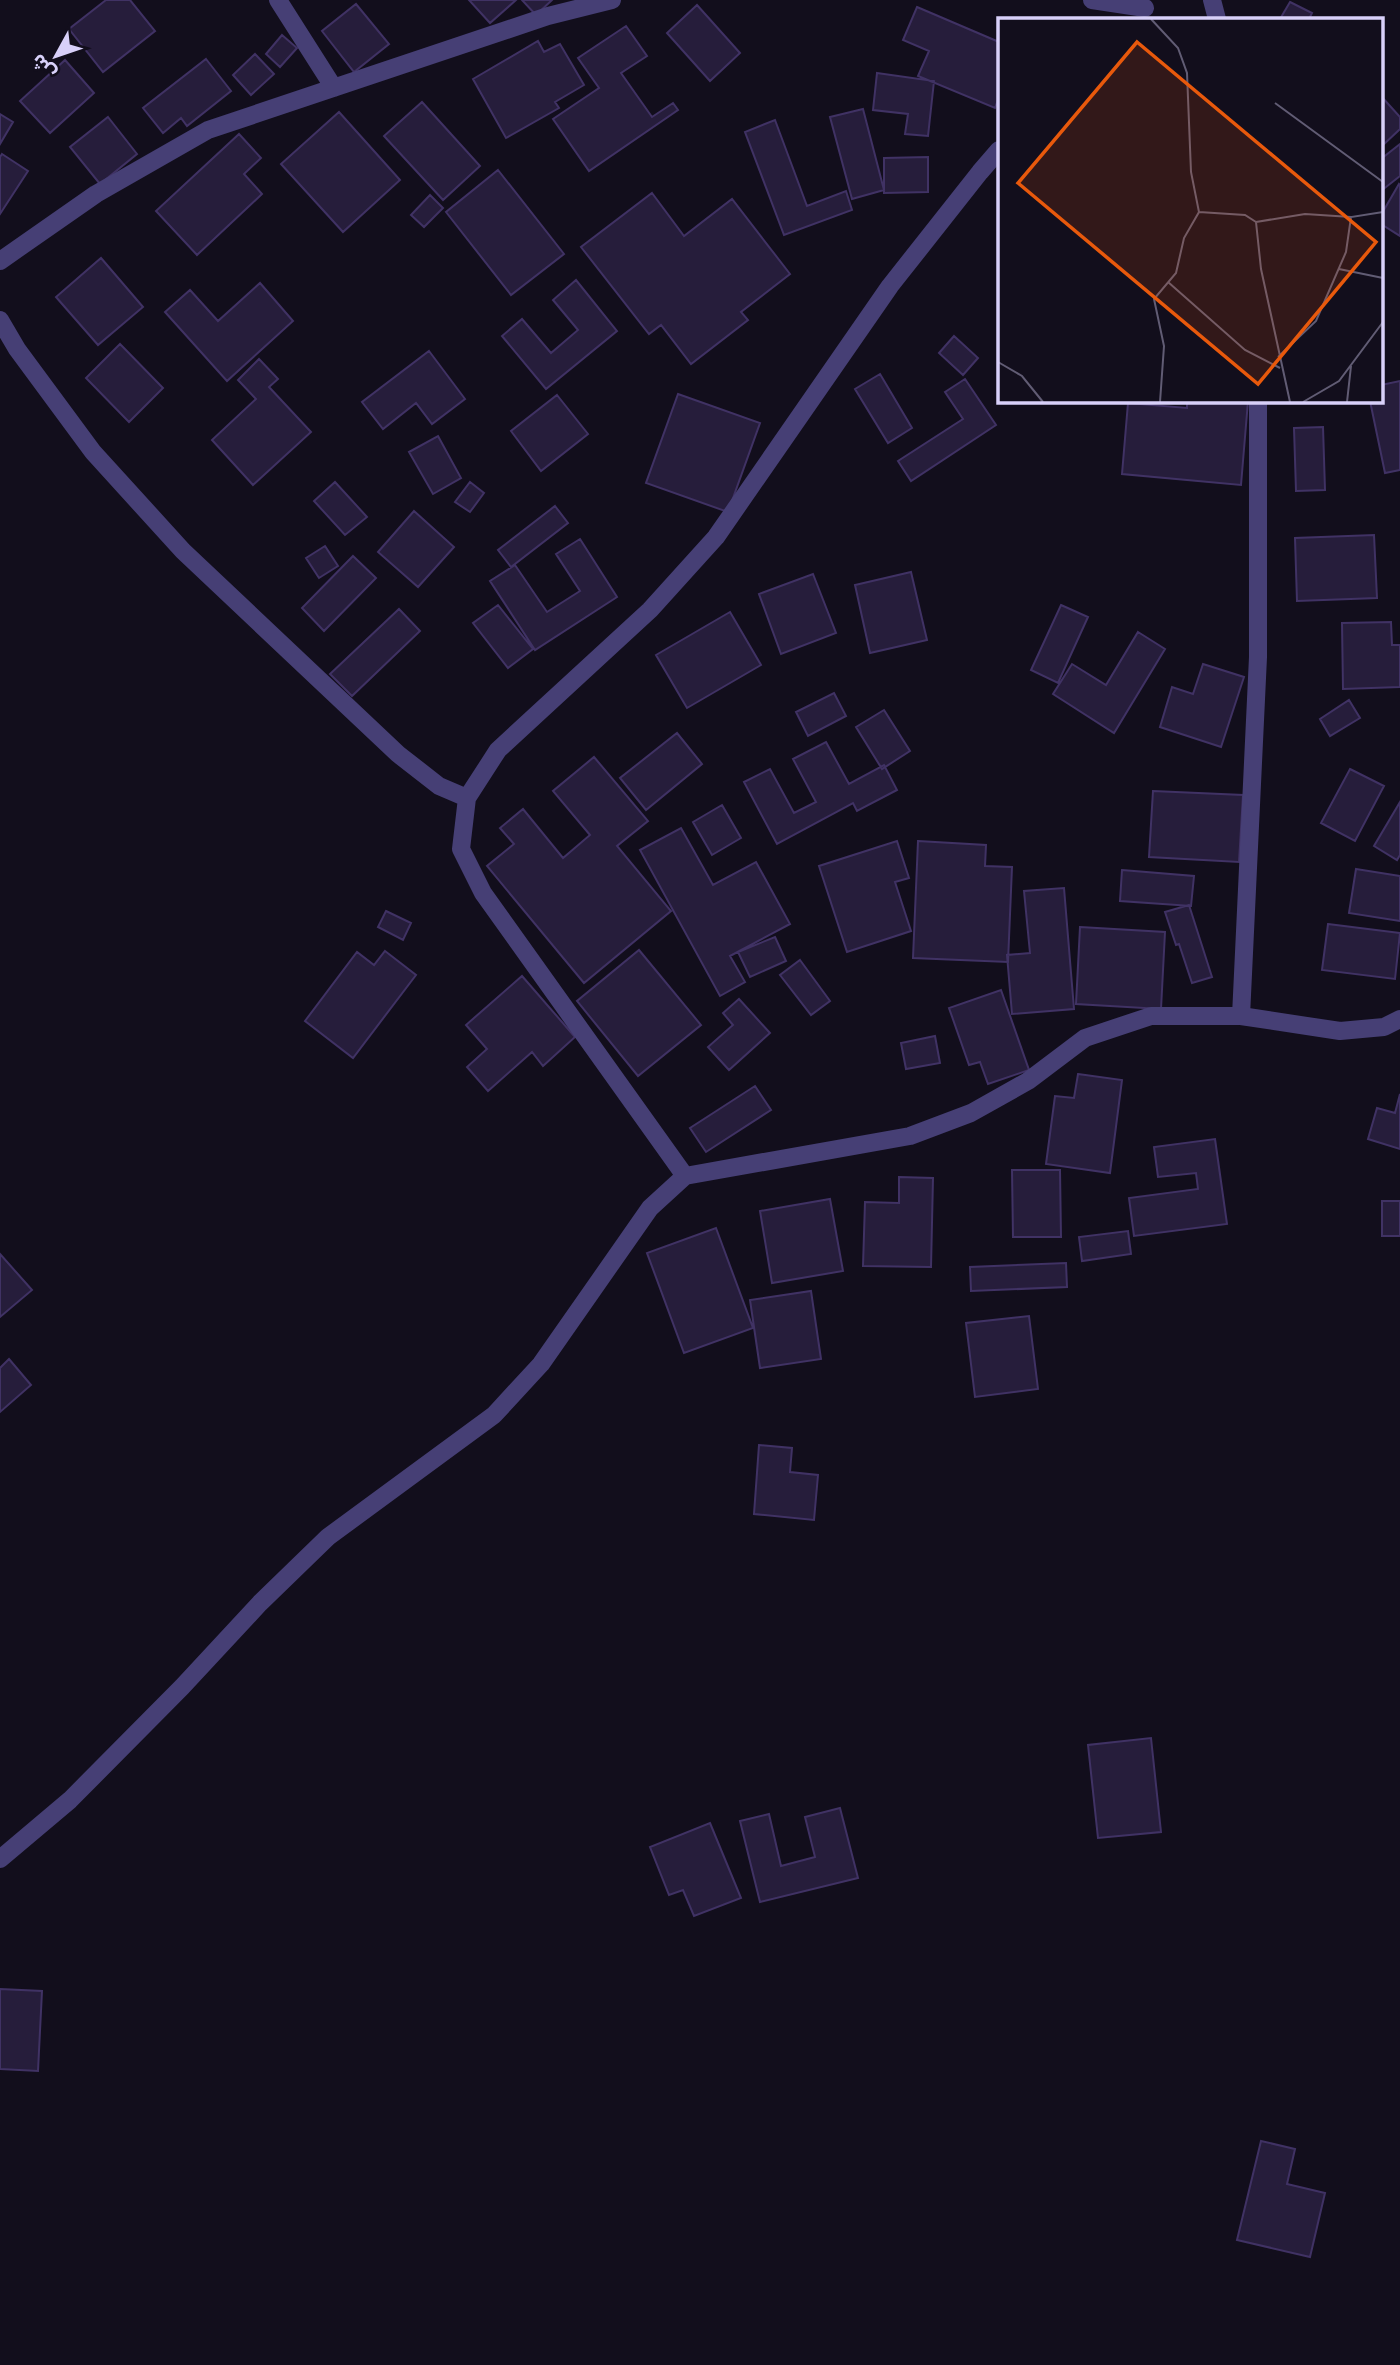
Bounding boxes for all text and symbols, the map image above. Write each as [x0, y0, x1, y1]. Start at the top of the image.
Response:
inset map [998, 18, 1382, 402]
north arrow [21, 21, 91, 91]
text: ش [26, 50, 60, 84]

